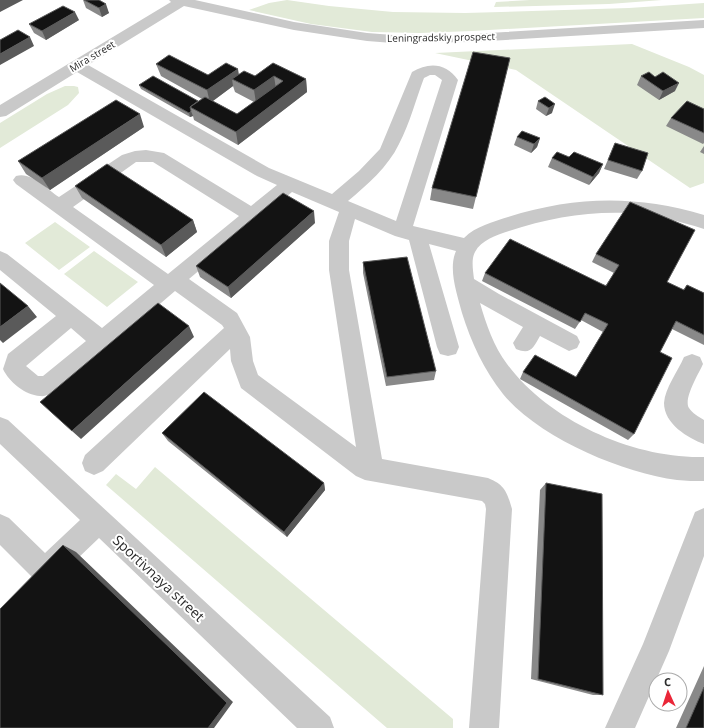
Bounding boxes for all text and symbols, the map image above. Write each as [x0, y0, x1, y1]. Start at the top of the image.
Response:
street label: Leningradskiy prospect [387, 29, 496, 45]
street label: Mira street [67, 37, 118, 75]
street label: Sportivnaya street [109, 531, 209, 625]
north arrow [648, 672, 688, 712]
text: С [664, 674, 671, 689]

